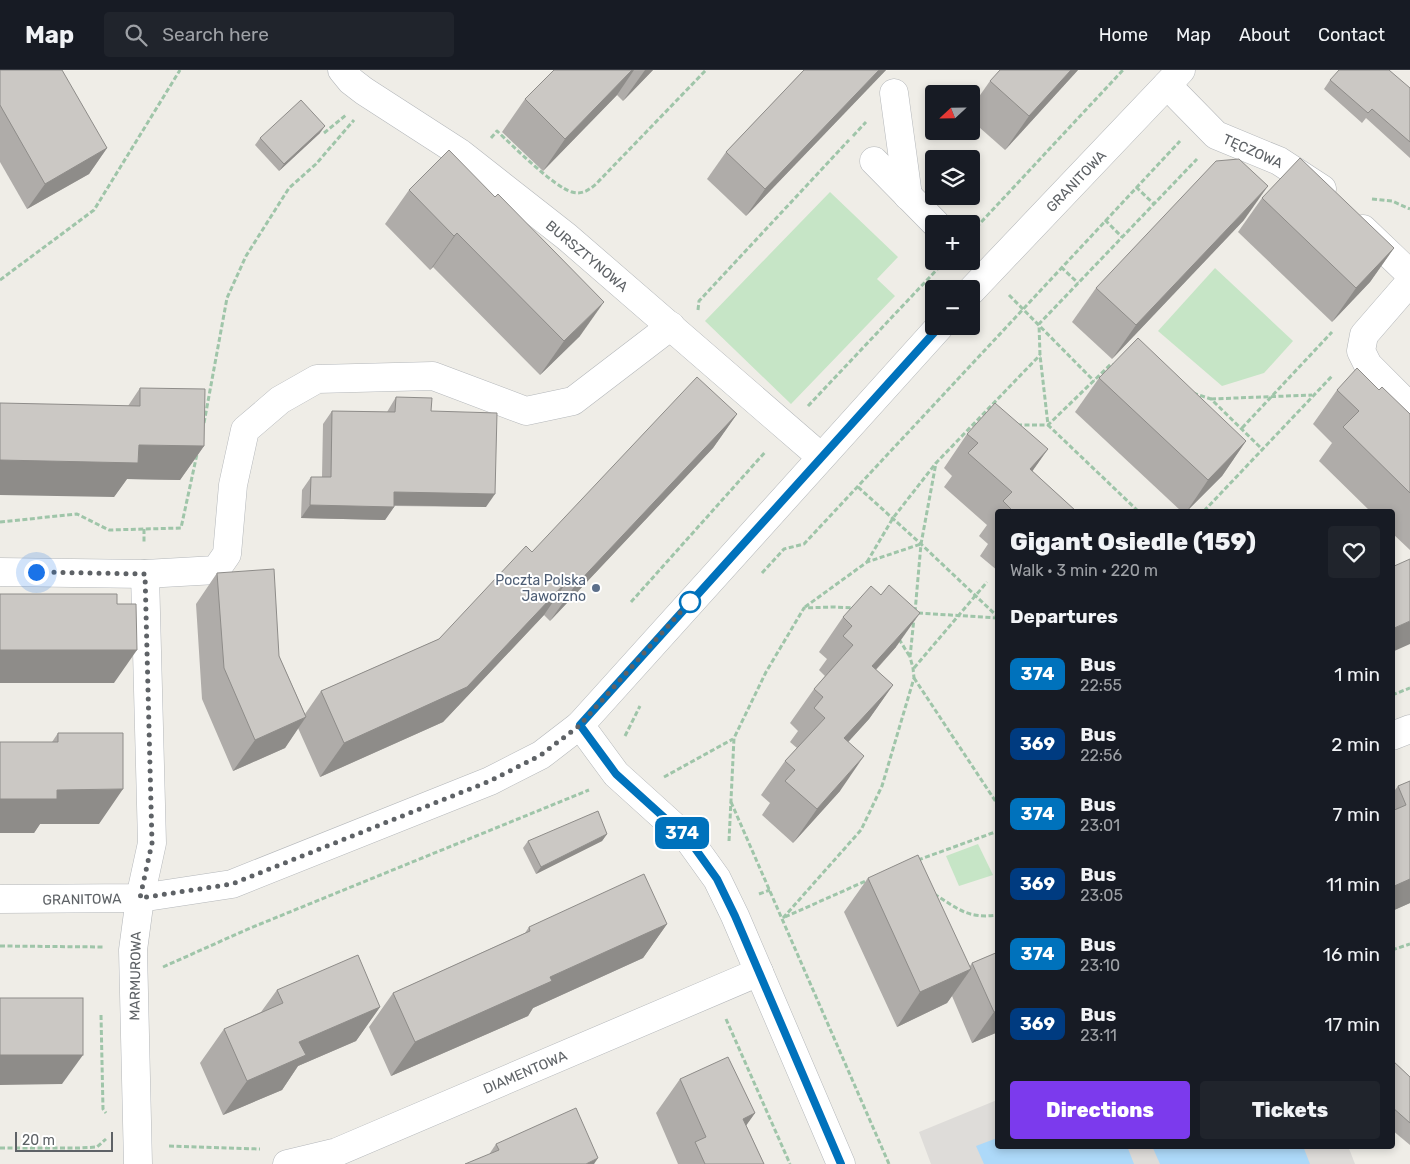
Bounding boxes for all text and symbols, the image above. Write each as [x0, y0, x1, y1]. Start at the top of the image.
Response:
search box [104, 12, 454, 57]
text: Map [25, 21, 74, 49]
icon: search [122, 21, 150, 49]
text: Search here [162, 23, 269, 46]
text: Home [1099, 24, 1148, 46]
text: Map [1176, 24, 1211, 46]
text: About [1239, 24, 1290, 46]
text: Contact [1318, 24, 1385, 46]
north arrow [925, 85, 980, 140]
map controls [925, 85, 980, 335]
street label: TĘCZOWA [1220, 131, 1286, 172]
street label: GRANITOWA [1043, 147, 1110, 216]
button: layers [925, 150, 980, 205]
button: + [925, 215, 980, 270]
street label: BURSZTYNOWA [542, 217, 632, 296]
button: − [925, 280, 980, 335]
button: heart [1328, 526, 1380, 578]
text: Gigant Osiedle (159) [1010, 528, 1256, 556]
your location [24, 560, 49, 585]
text: Walk · 3 min · 220 m [1010, 561, 1158, 580]
place label: Poczta Polska Jaworzno [495, 572, 586, 605]
marker: Poczta Polska Jaworzno [590, 582, 602, 594]
unlabelled marker [679, 591, 701, 613]
text: Departures [1010, 605, 1118, 628]
text: Bus [1080, 653, 1116, 676]
text: 374 [1021, 663, 1054, 685]
text: 1 min [1334, 663, 1380, 686]
text: 22:55 [1080, 676, 1122, 695]
text: Bus [1080, 723, 1116, 746]
text: 369 [1020, 733, 1055, 755]
text: 2 min [1331, 733, 1380, 756]
text: 22:56 [1080, 746, 1122, 765]
text: Bus [1080, 793, 1116, 816]
text: 374 [1021, 803, 1054, 825]
text: 7 min [1333, 803, 1380, 826]
text: 23:01 [1080, 816, 1120, 835]
line badge: 374 [653, 817, 711, 849]
text: 374 [665, 822, 699, 844]
text: Bus [1080, 863, 1116, 886]
text: 369 [1020, 873, 1055, 895]
text: 11 min [1326, 873, 1380, 896]
text: 23:05 [1080, 886, 1123, 905]
street label: GRANITOWA [42, 890, 122, 909]
street label: MARMUROWA [126, 931, 145, 1021]
text: Bus [1080, 933, 1116, 956]
text: 374 [1021, 943, 1054, 965]
text: 16 min [1323, 943, 1380, 966]
text: 23:10 [1080, 956, 1120, 975]
text: Bus [1080, 1003, 1116, 1026]
text: 369 [1020, 1013, 1055, 1035]
text: 17 min [1324, 1013, 1380, 1036]
text: 23:11 [1080, 1026, 1117, 1045]
street label: DIAMENTOWA [481, 1047, 570, 1098]
button: Directions [1010, 1081, 1190, 1139]
button: Tickets [1200, 1081, 1380, 1139]
scale bar [15, 1129, 112, 1152]
text: 20 m [22, 1132, 55, 1149]

